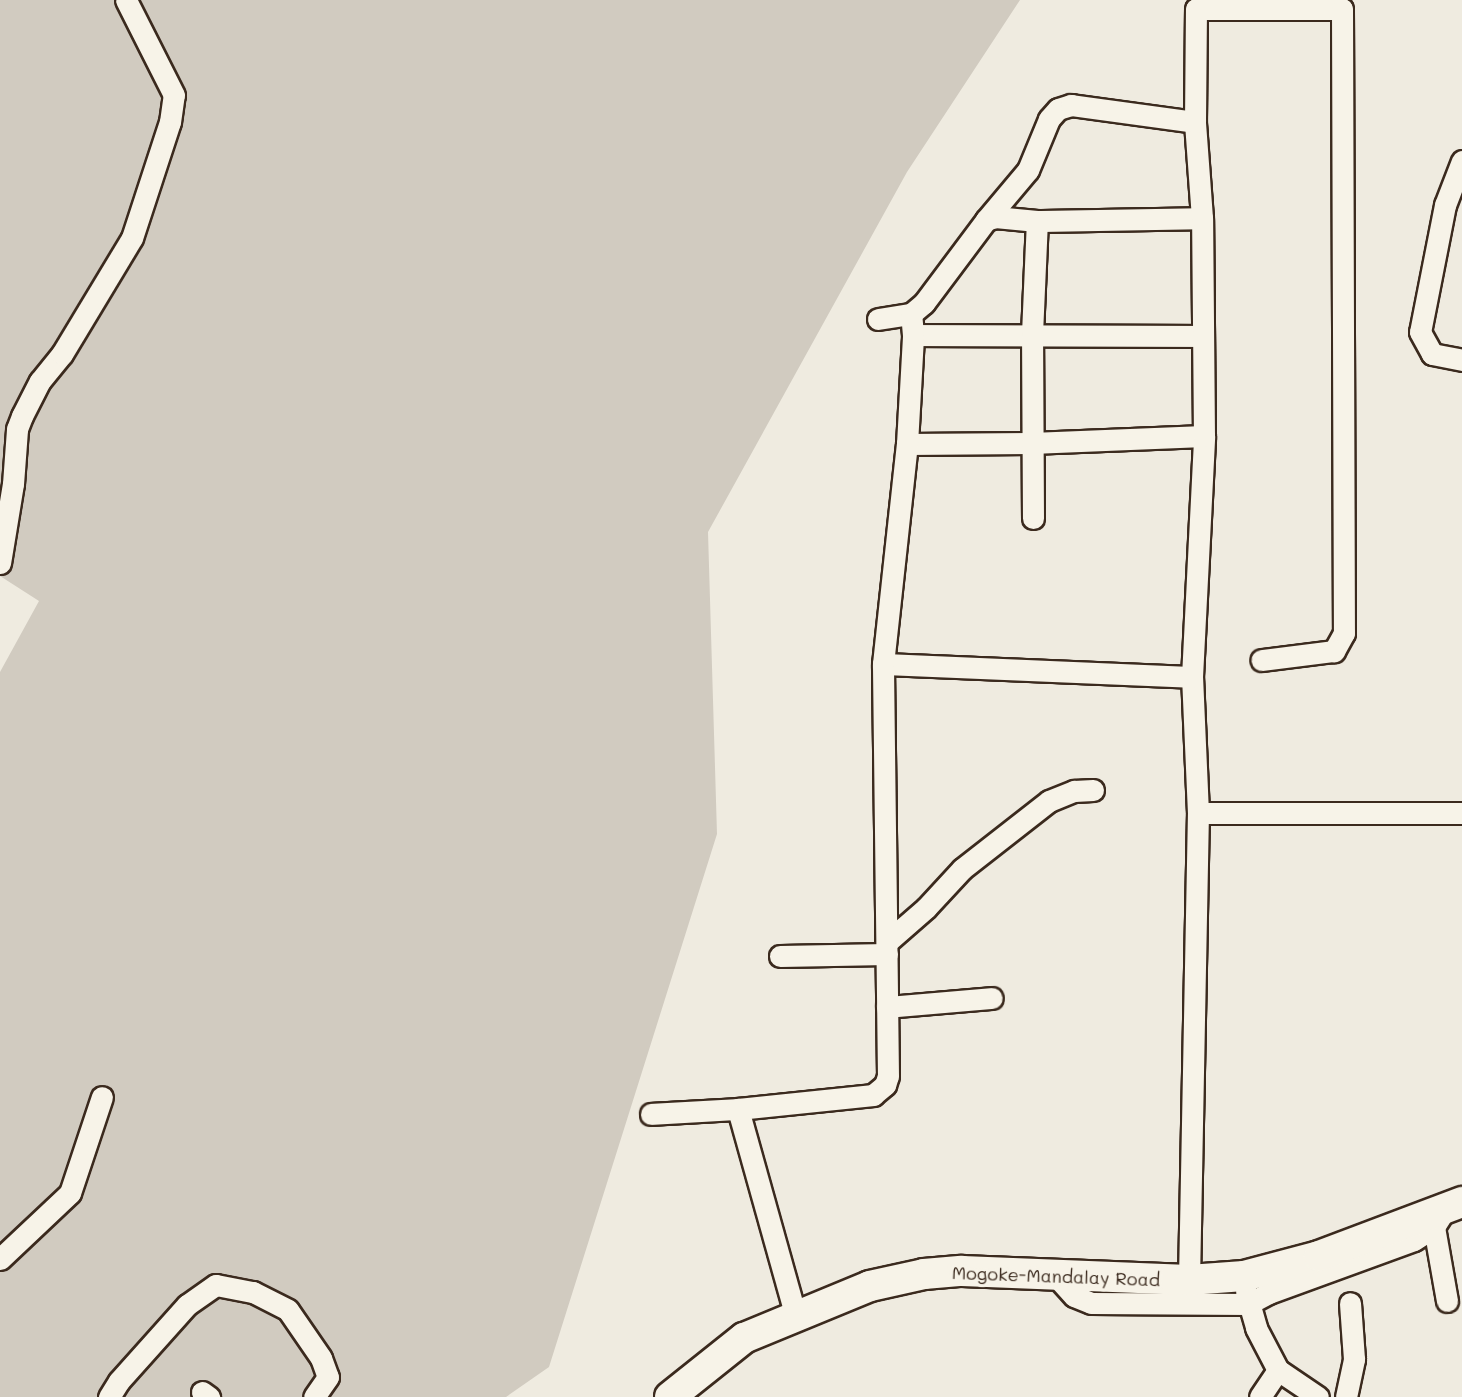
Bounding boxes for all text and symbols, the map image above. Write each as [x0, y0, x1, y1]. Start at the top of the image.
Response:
street label: Mogoke-Mandalay Road [952, 1262, 1160, 1290]

